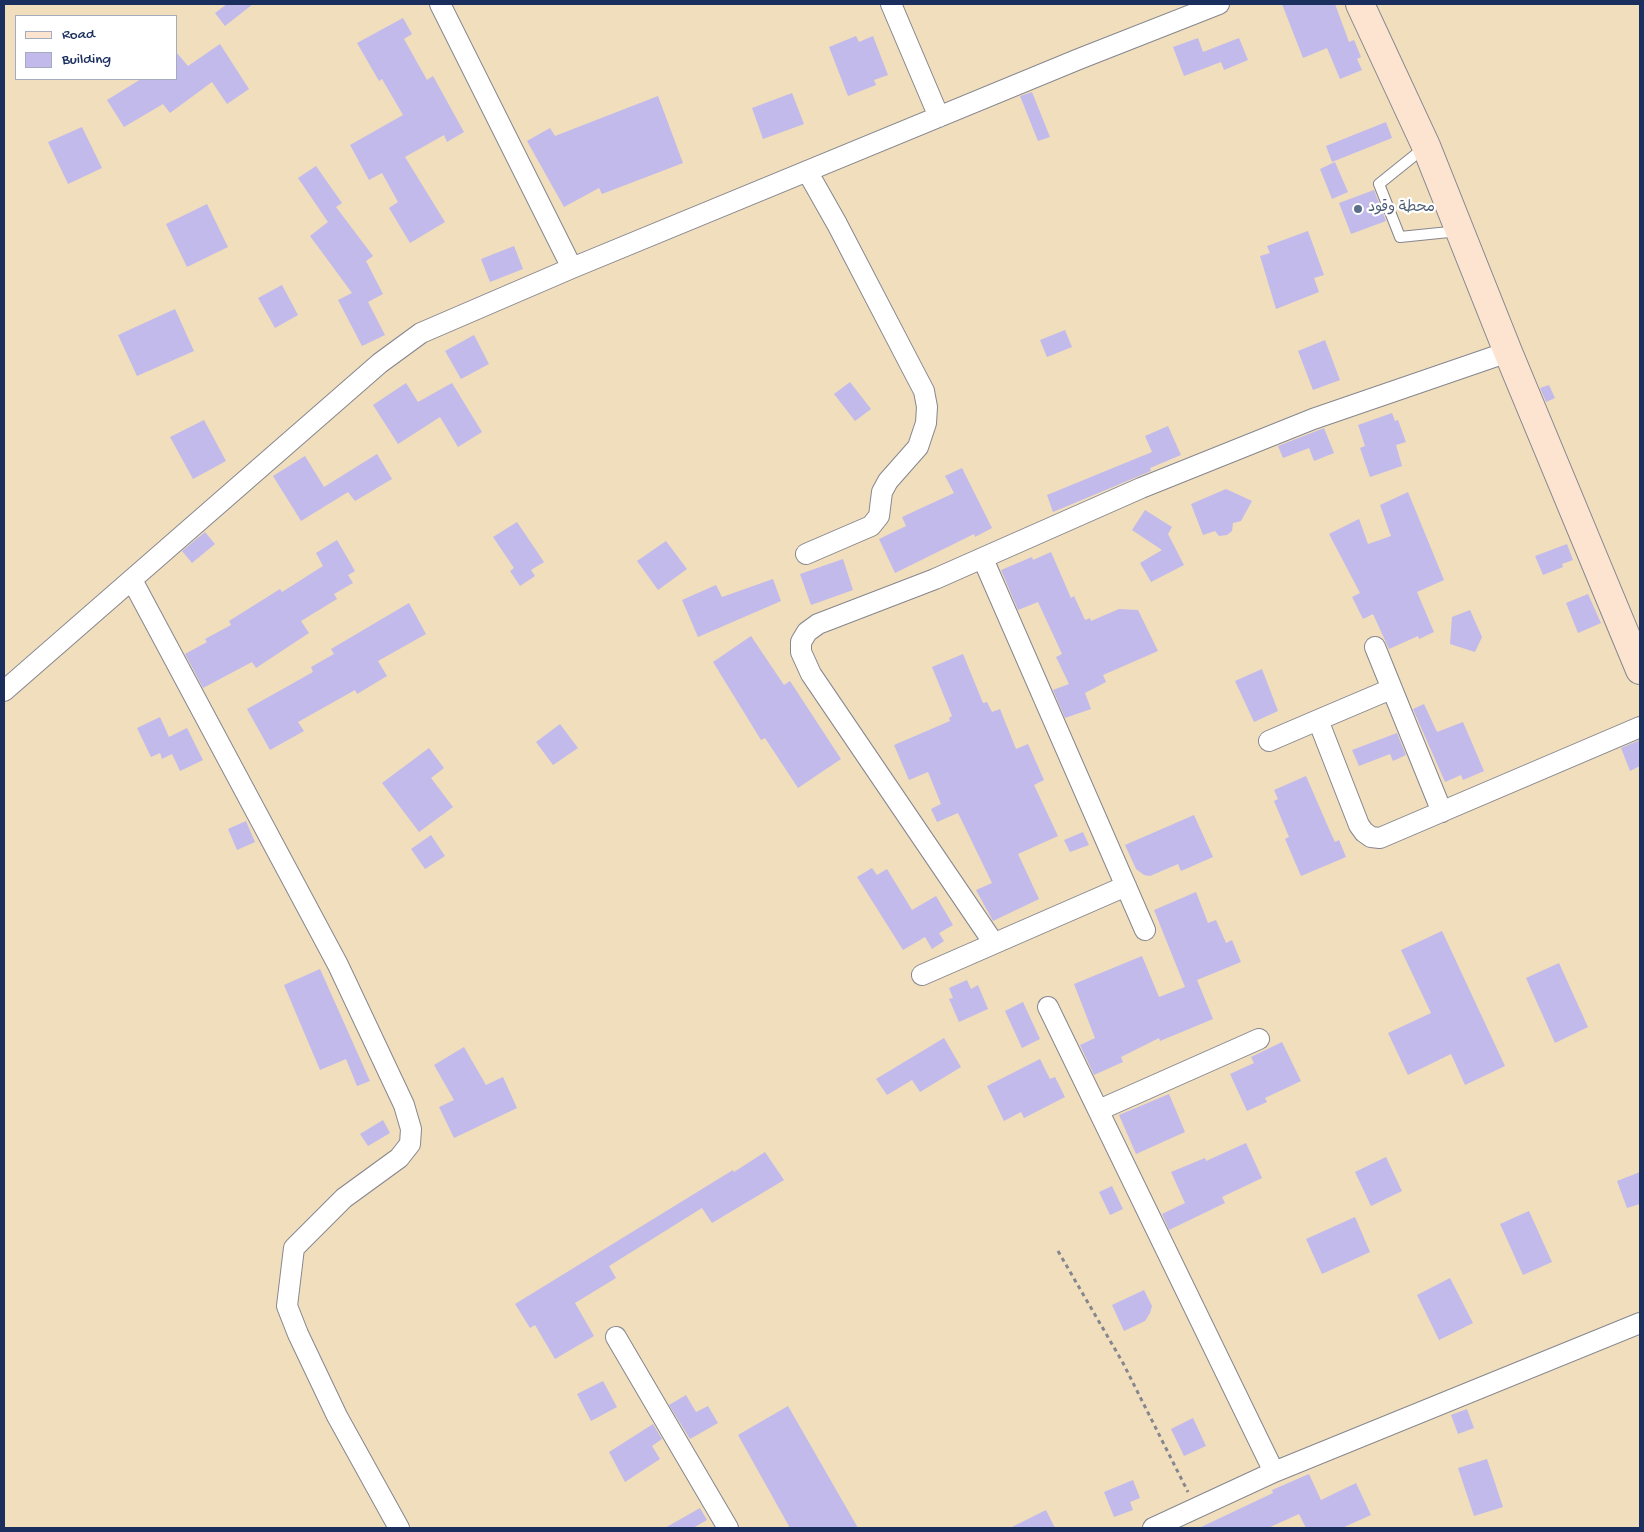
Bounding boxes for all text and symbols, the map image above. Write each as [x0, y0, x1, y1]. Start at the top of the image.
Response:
legend [15, 15, 178, 80]
text: Road [62, 26, 95, 44]
text: Building [62, 51, 111, 69]
place label: محطة وقود [1368, 200, 1435, 218]
marker: محطة وقود [1352, 203, 1364, 215]

